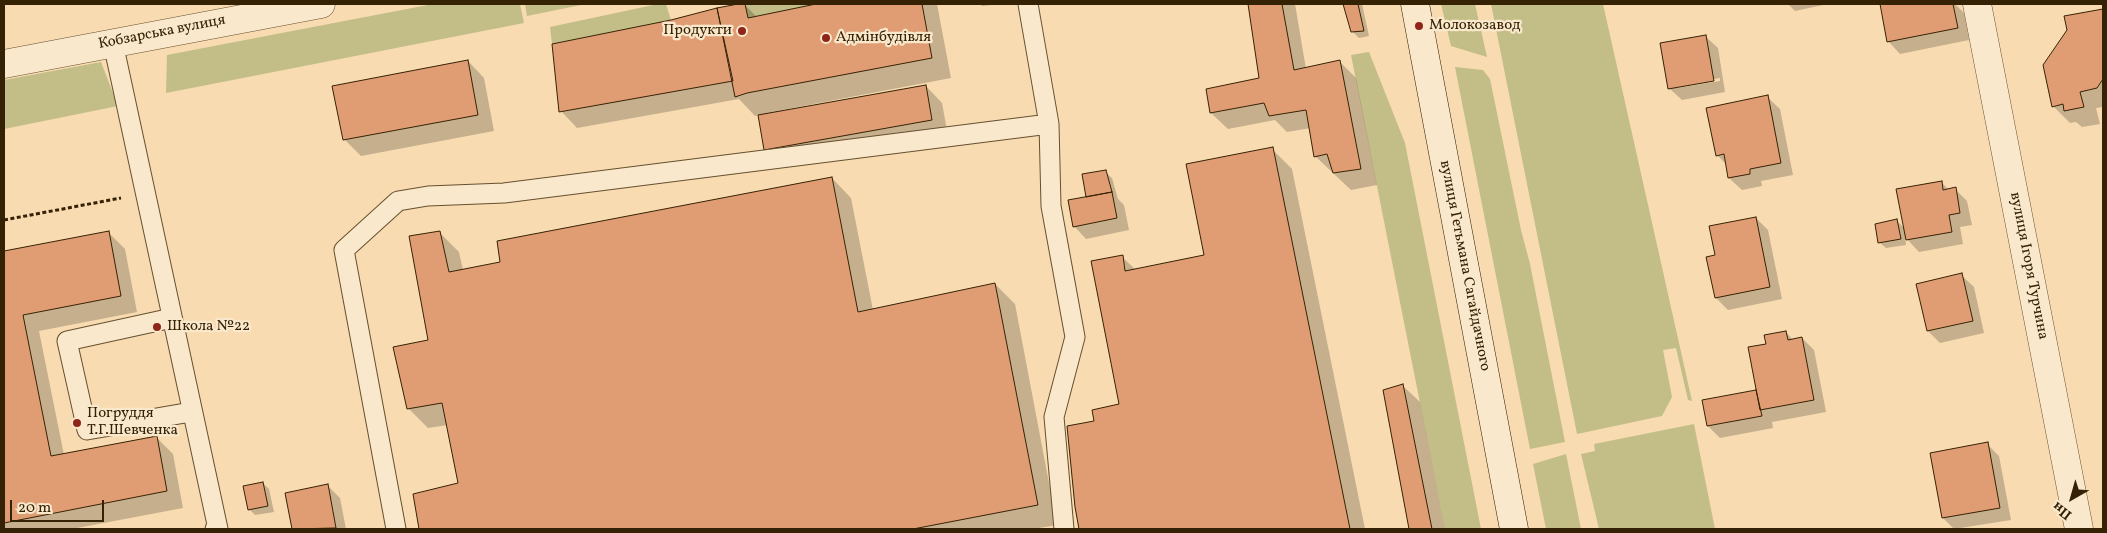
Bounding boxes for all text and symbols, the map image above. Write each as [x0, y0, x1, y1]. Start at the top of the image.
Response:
street label: Кобзарська вулиця [97, 12, 227, 54]
place label: Молокозавод [1429, 17, 1521, 35]
marker: Молокозавод [1413, 20, 1425, 32]
place label: Продукти [663, 22, 732, 40]
marker: Продукти [736, 25, 748, 37]
place label: Адмінбудівля [836, 29, 931, 47]
marker: Адмінбудівля [820, 32, 832, 44]
street label: вулиця Гетьмана Сагайдачного [1435, 159, 1493, 373]
street label: вулиця Ігоря Турчина [2005, 191, 2051, 341]
place label: Школа №22 [167, 318, 250, 336]
marker: Школа №22 [151, 321, 163, 333]
place label: Погруддя Т.Г.Шевченка [87, 405, 178, 440]
marker: Погруддя Т.Г.Шевченка [71, 417, 83, 429]
north arrow [2047, 473, 2097, 523]
scale bar [12, 490, 106, 522]
text: Пн [2049, 497, 2076, 524]
text: 20 m [18, 498, 51, 519]

